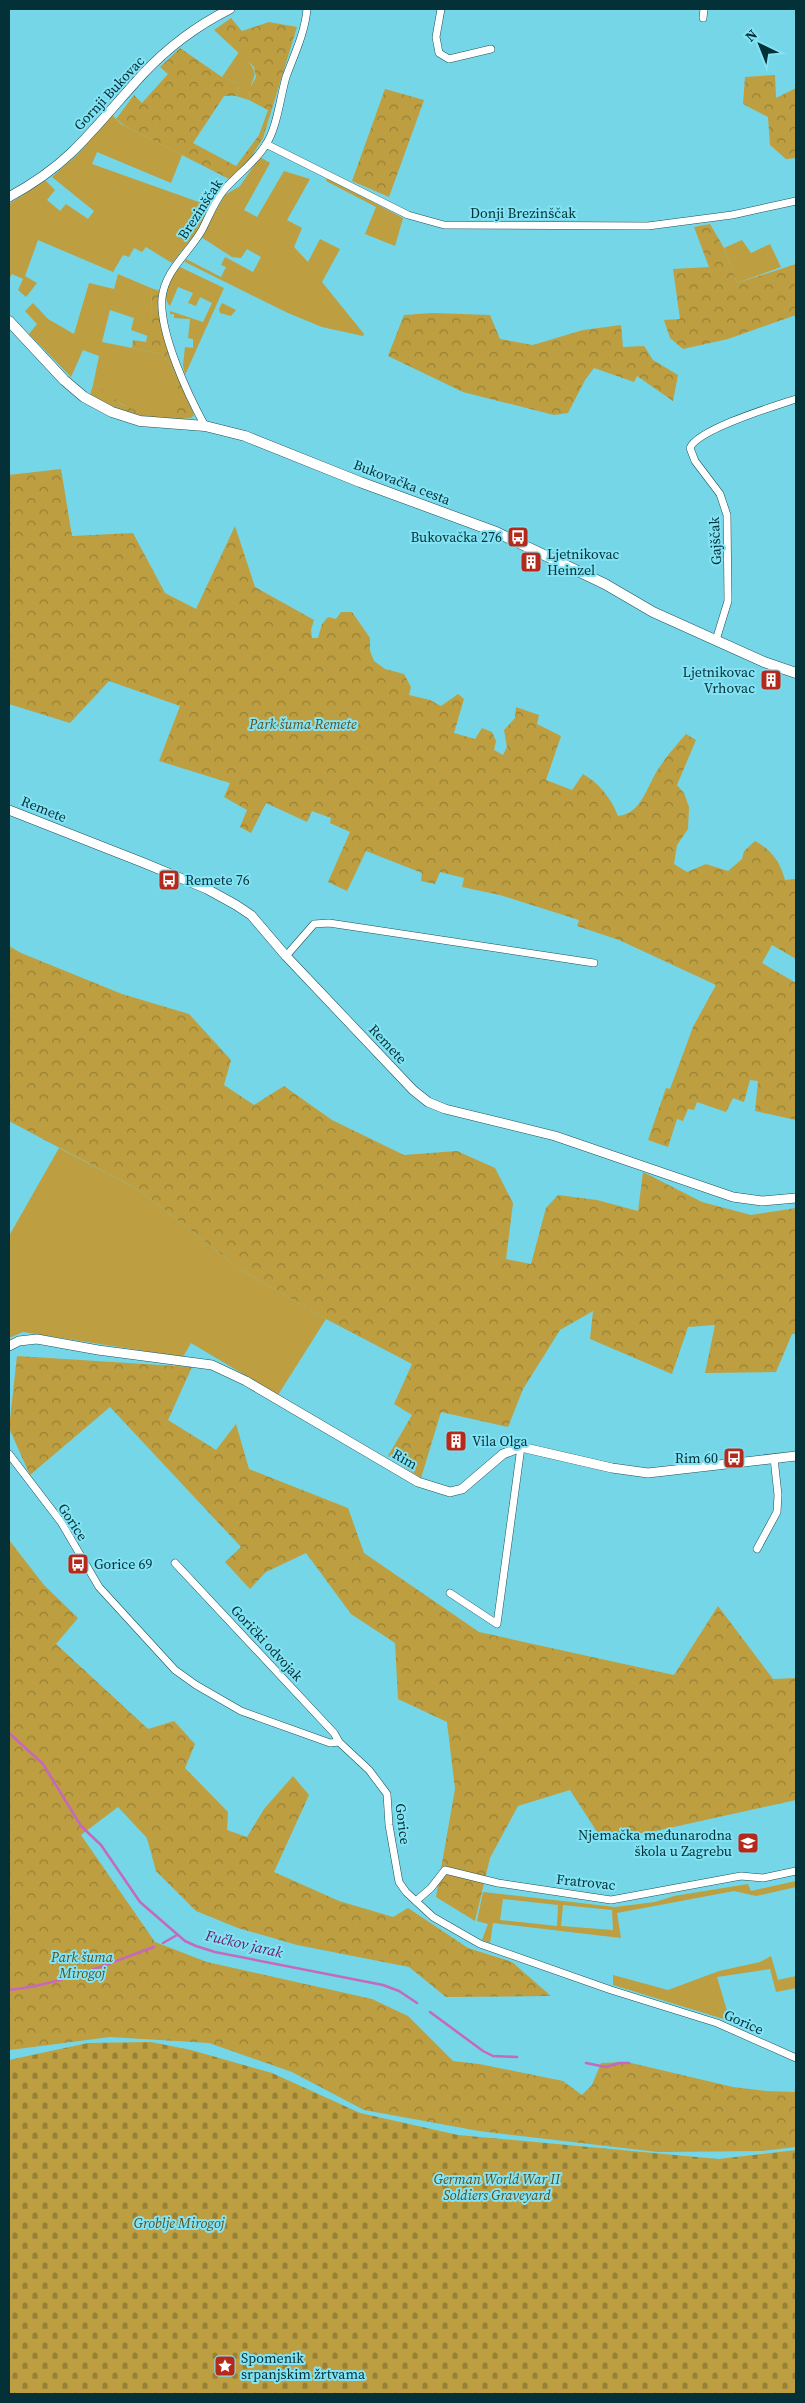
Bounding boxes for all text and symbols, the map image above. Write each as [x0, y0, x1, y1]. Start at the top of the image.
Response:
north arrow [735, 20, 785, 70]
text: N [741, 25, 762, 46]
street label: Gornji Bukovac [69, 51, 149, 135]
street label: Brezinščak [173, 175, 227, 243]
street label: Donji Brezinščak [470, 203, 576, 223]
street label: Bukovačka cesta [351, 454, 454, 510]
street label: Gajščak [704, 516, 726, 566]
bus stop icon: Bukovačka 276 [506, 525, 530, 549]
place label: Bukovačka 276 [411, 527, 502, 547]
place label: Ljetnikovac Heinzel [547, 544, 620, 580]
building icon: Ljetnikovac Heinzel [519, 550, 543, 574]
place label: Ljetnikovac Vrhovac [683, 662, 755, 698]
building icon: Ljetnikovac Vrhovac [759, 668, 783, 692]
park label: Park šuma Remete [248, 714, 357, 734]
street label: Remete [18, 791, 70, 827]
bus stop icon: Remete 76 [157, 868, 181, 892]
place label: Remete 76 [185, 870, 250, 890]
street label: Remete [364, 1020, 412, 1068]
building icon: Vila Olga [444, 1429, 468, 1453]
place label: Vila Olga [472, 1431, 529, 1451]
street label: Rim [389, 1444, 422, 1474]
bus stop icon: Rim 60 [722, 1446, 746, 1470]
place label: Rim 60 [675, 1448, 718, 1468]
street label: Gorice [53, 1499, 93, 1545]
bus stop icon: Gorice 69 [66, 1552, 90, 1576]
place label: Gorice 69 [94, 1554, 153, 1574]
street label: Gorički odvojak [226, 1600, 308, 1686]
street label: Gorice [391, 1802, 415, 1846]
place label: Njemačka međunarodna škola u Zagrebu [578, 1825, 733, 1861]
school or university icon: Njemačka međunarodna škola u Zagrebu [736, 1831, 760, 1855]
street label: Fratrovac [555, 1869, 617, 1895]
water label: Fučkov jarak [202, 1924, 286, 1963]
park label: Park šuma Mirogoj [50, 1947, 114, 1983]
street label: Gorice [721, 2004, 767, 2040]
park label: German World War II Soldiers Graveyard [434, 2169, 561, 2205]
park label: Groblje Mirogoj [134, 2213, 225, 2233]
place label: Spomenik srpanjskim žrtvama [241, 2348, 366, 2384]
place icon: Spomenik srpanjskim žrtvama [213, 2354, 237, 2378]

